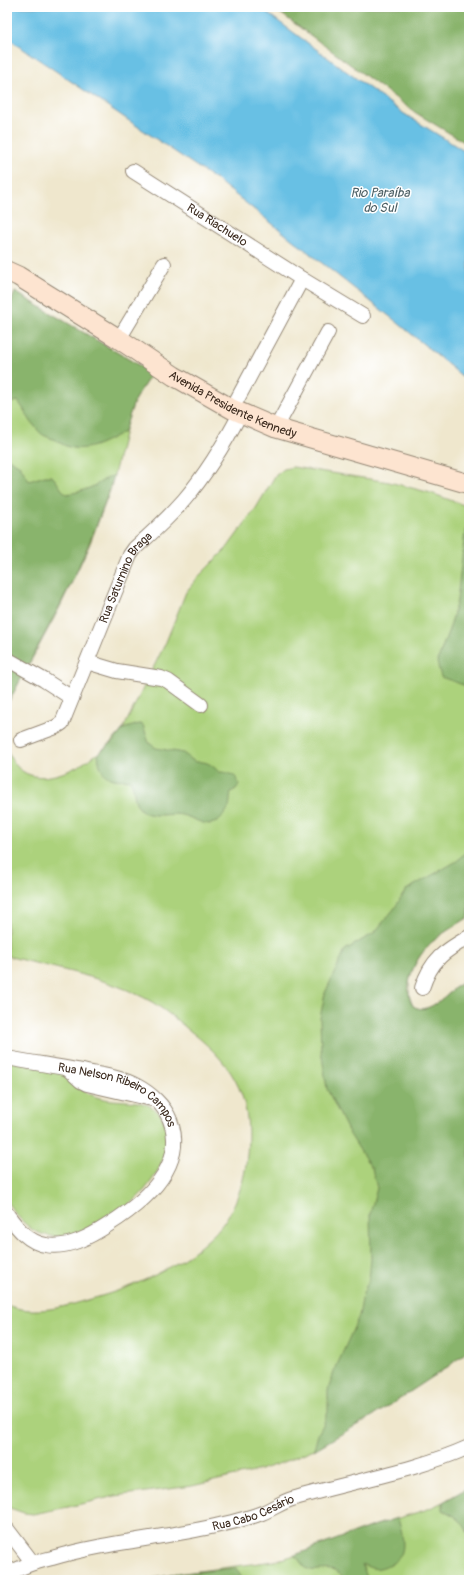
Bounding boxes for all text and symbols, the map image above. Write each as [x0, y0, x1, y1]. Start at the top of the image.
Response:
water label: Rio Paraíba do Sul [350, 185, 410, 216]
street label: Rua Riachuelo [184, 200, 251, 250]
street label: Avenida Presidente Kennedy [166, 368, 298, 442]
street label: Rua Saturnino Braga [96, 529, 156, 625]
street label: Rua Nelson Ribeiro Campos [57, 1060, 179, 1129]
street label: Rua Cabo Cesário [211, 1492, 297, 1534]

